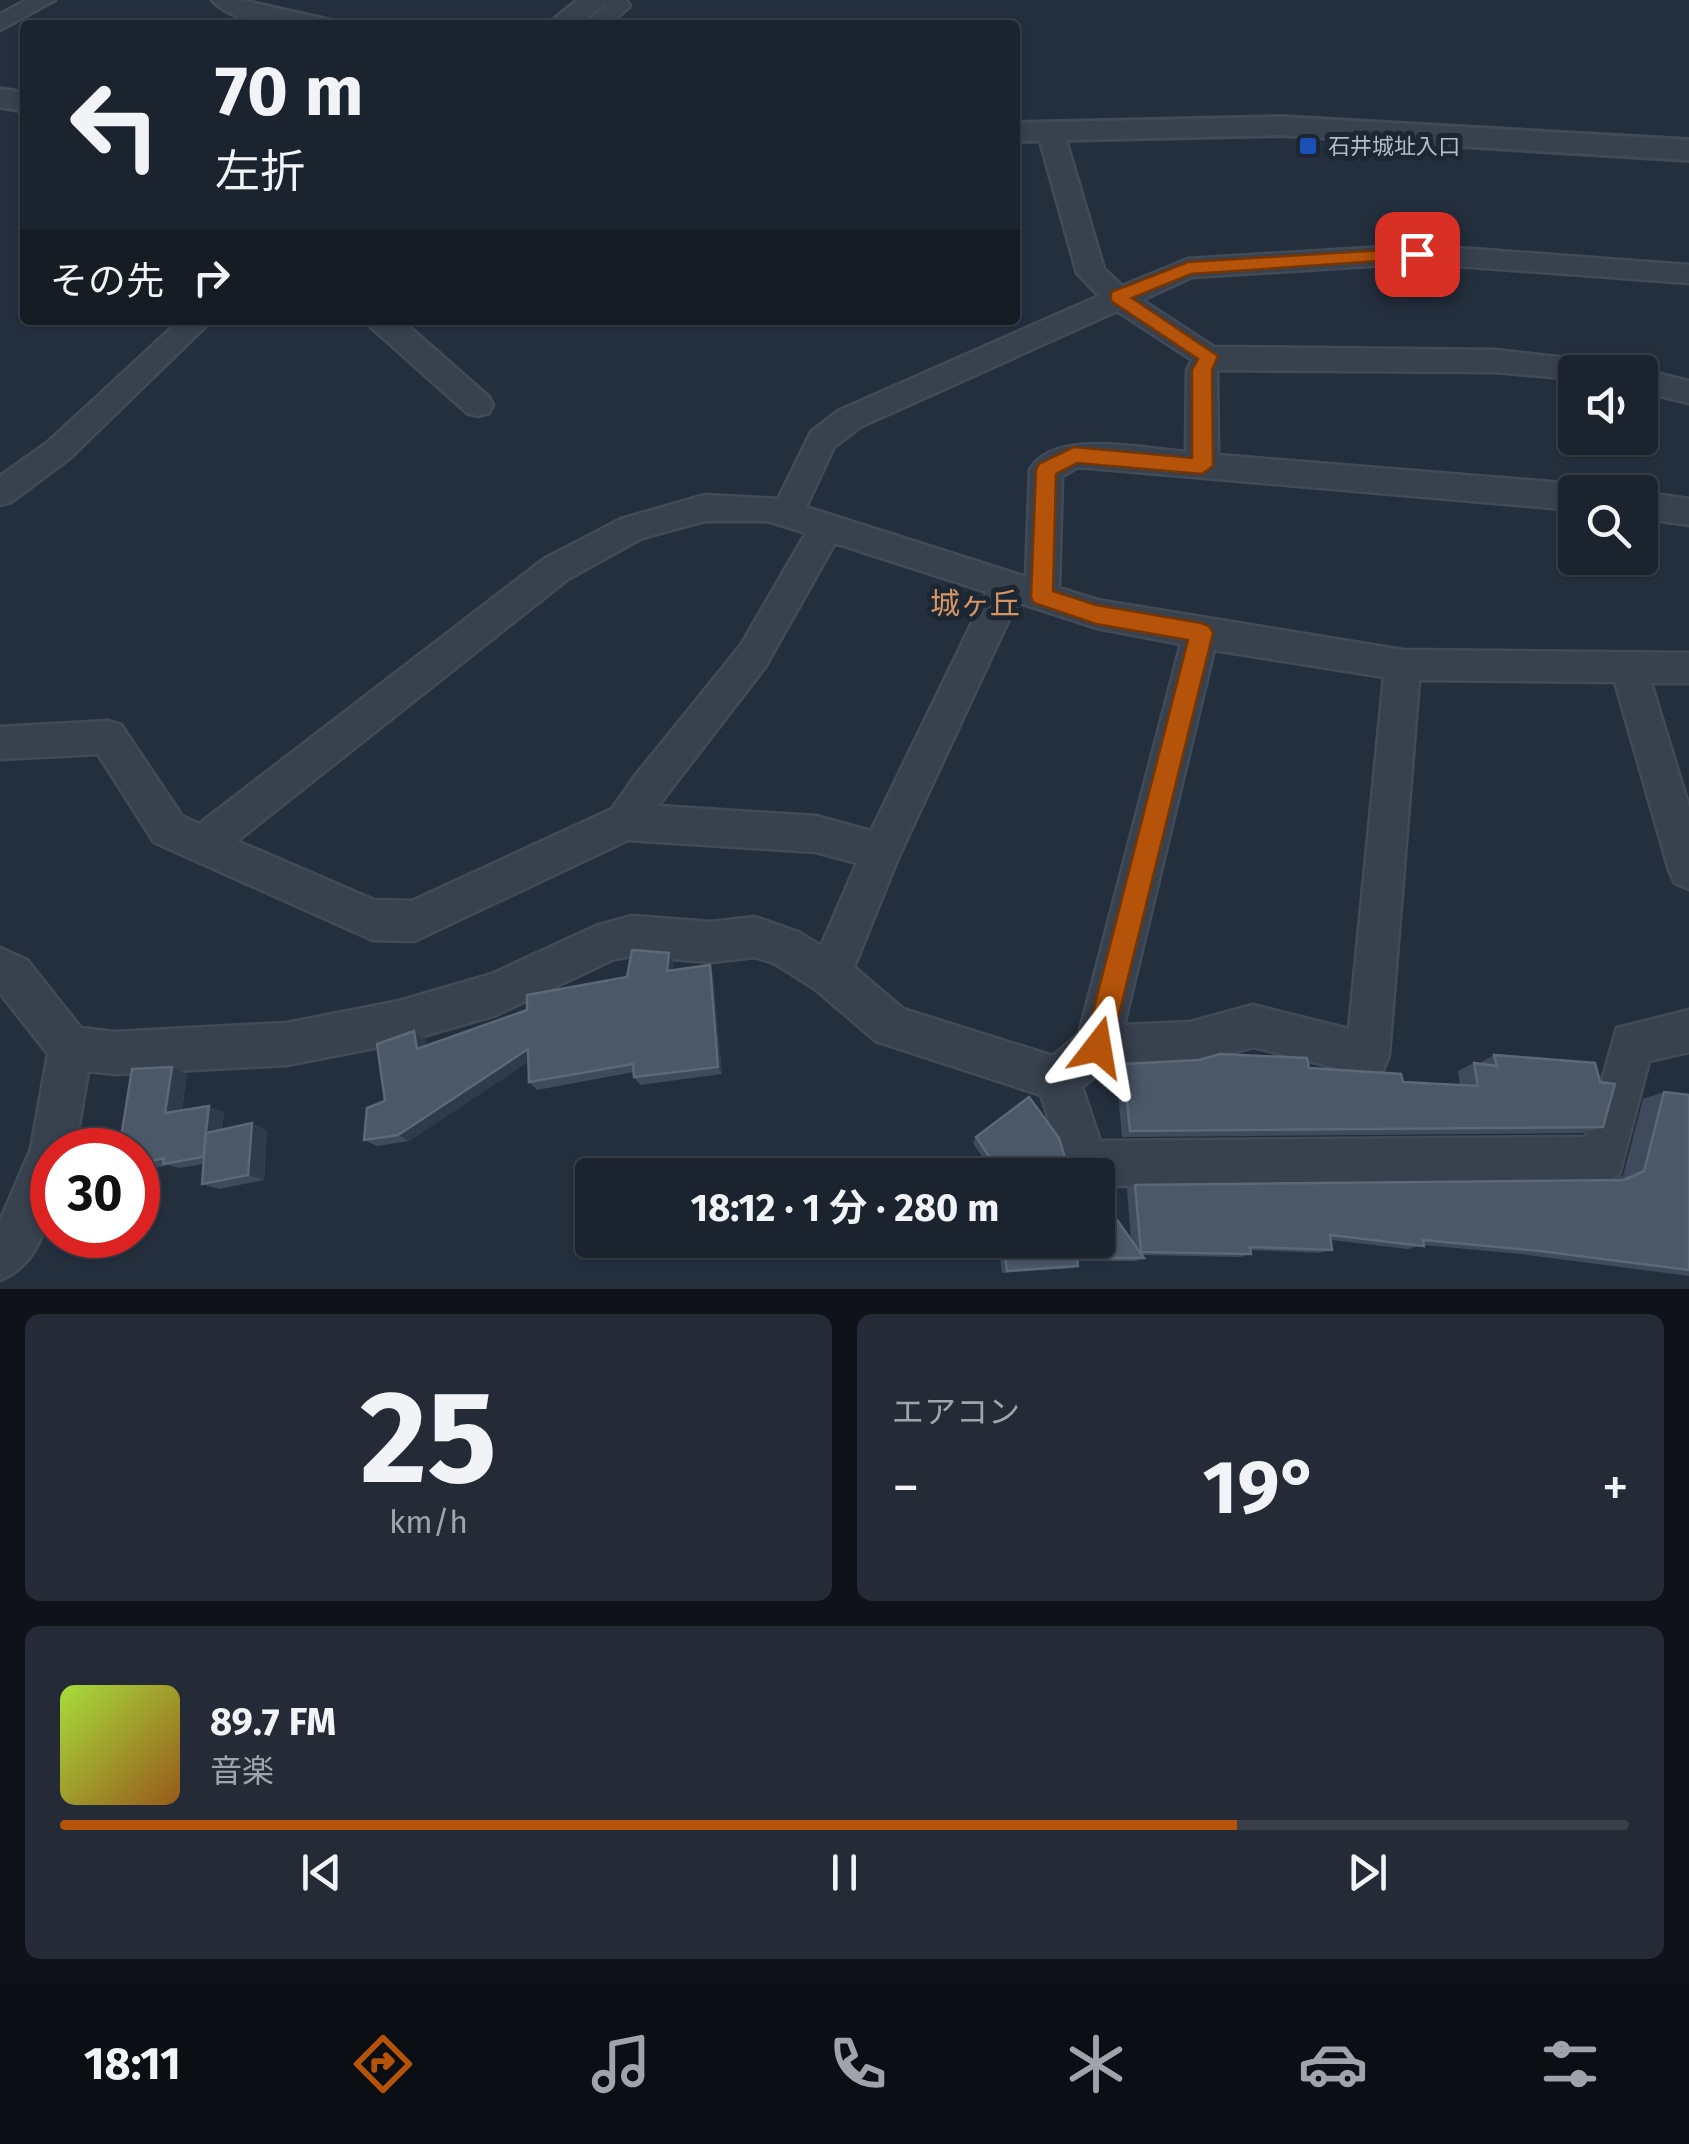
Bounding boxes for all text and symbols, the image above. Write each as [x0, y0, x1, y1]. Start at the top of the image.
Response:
text: 70 m [215, 50, 364, 134]
icon: left [50, 60, 180, 190]
place label: 石井城址入口 [1328, 133, 1460, 160]
marker: 石井城址入口 [1297, 135, 1319, 157]
text: 左折 [215, 145, 305, 199]
pin [1375, 212, 1460, 297]
icon: arrive [1390, 227, 1445, 282]
icon: right [184, 250, 239, 305]
text: その先 [50, 258, 164, 304]
map controls [1558, 355, 1658, 575]
button: sound [1558, 355, 1658, 455]
button: search [1558, 475, 1658, 575]
district label: 城ヶ丘 [930, 586, 1020, 622]
position arrow [1046, 995, 1150, 1099]
speed limit sign: 30 [30, 1128, 160, 1258]
text: 18:12 · 1 分 · 280 m [691, 1185, 999, 1231]
text: 25 [360, 1360, 497, 1516]
text: エアコン [892, 1393, 1020, 1431]
text: 19° [1203, 1443, 1318, 1533]
text: − [892, 1455, 920, 1521]
text: + [1602, 1455, 1629, 1521]
text: km/h [389, 1503, 468, 1541]
text: 89.7 FM [210, 1699, 336, 1745]
text: 音楽 [210, 1752, 274, 1790]
icon: previous [294, 1845, 349, 1900]
icon: pause [817, 1845, 872, 1900]
icon: next [1340, 1845, 1395, 1900]
icon: directions [348, 2029, 418, 2099]
icon: music [586, 2029, 656, 2099]
icon: phone [823, 2029, 893, 2099]
icon: climate [1061, 2029, 1131, 2099]
icon: car [1298, 2029, 1368, 2099]
icon: filters [1535, 2029, 1605, 2099]
text: 18:11 [84, 2037, 181, 2091]

